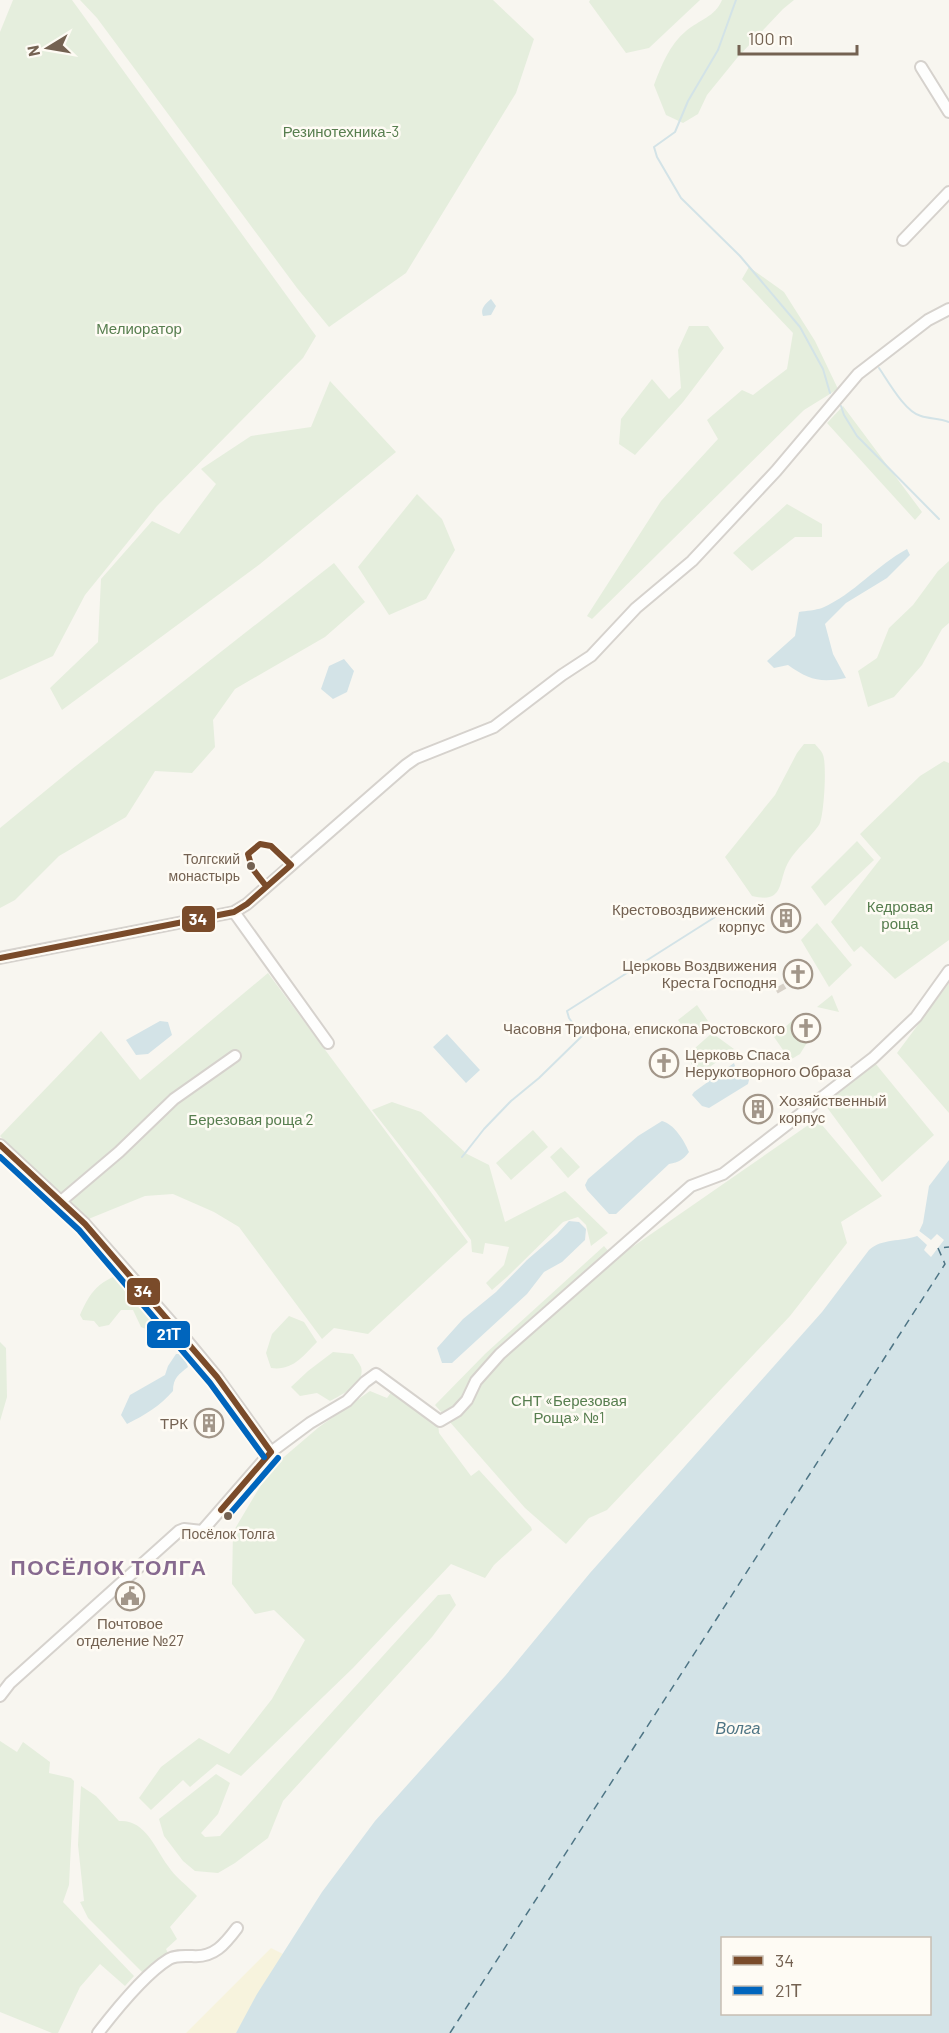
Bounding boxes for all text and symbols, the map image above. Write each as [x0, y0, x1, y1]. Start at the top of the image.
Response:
north arrow [18, 18, 78, 78]
scale bar [739, 18, 858, 56]
text: 100 m [748, 27, 793, 49]
text: N [22, 44, 43, 58]
park label: Резинотехника-3 [283, 122, 399, 140]
park label: Мелиоратор [96, 319, 182, 337]
place label: Толгский монастырь [169, 850, 240, 884]
marker: Толгский монастырь [245, 860, 257, 872]
park label: Кедровая роща [867, 897, 933, 932]
place label: Крестовоздвиженский корпус [612, 900, 765, 935]
building icon: Крестовоздвиженский корпус [770, 902, 802, 934]
line badge: 34 [181, 905, 216, 933]
text: 34 [189, 909, 207, 928]
place label: Церковь Воздвижения Креста Господня [622, 956, 777, 991]
church icon: Церковь Воздвижения Креста Господня [782, 958, 814, 990]
church icon: Часовня Трифона, епископа Ростовского [790, 1012, 822, 1044]
place label: Часовня Трифона, епископа Ростовского [503, 1019, 785, 1037]
place label: Церковь Спаса Нерукотворного Образа [685, 1045, 852, 1080]
church icon: Церковь Спаса Нерукотворного Образа [648, 1047, 680, 1079]
place label: Хозяйственный корпус [779, 1091, 887, 1126]
building icon: Хозяйственный корпус [742, 1093, 774, 1125]
park label: Березовая роща 2 [188, 1110, 314, 1128]
line badge: 34 [126, 1277, 161, 1306]
text: 34 [134, 1281, 152, 1300]
line badge: 21Т [146, 1320, 191, 1349]
text: 21Т [157, 1324, 181, 1343]
park label: СНТ «Березовая Роща» №1 [511, 1391, 627, 1426]
building icon: ТРК [193, 1407, 225, 1439]
place label: ТРК [160, 1414, 188, 1432]
marker: Посёлок Толга [222, 1510, 234, 1522]
place label: Посёлок Толга [181, 1525, 275, 1542]
district label: ПОСЁЛОК ТОЛГА [11, 1554, 207, 1579]
public building icon: Почтовое отделение №27 [114, 1580, 146, 1612]
place label: Почтовое отделение №27 [76, 1614, 184, 1649]
water label: Волга [716, 1718, 761, 1737]
legend [721, 1937, 931, 2015]
text: 34 [775, 1949, 794, 1971]
text: 21Т [775, 1979, 802, 2001]

